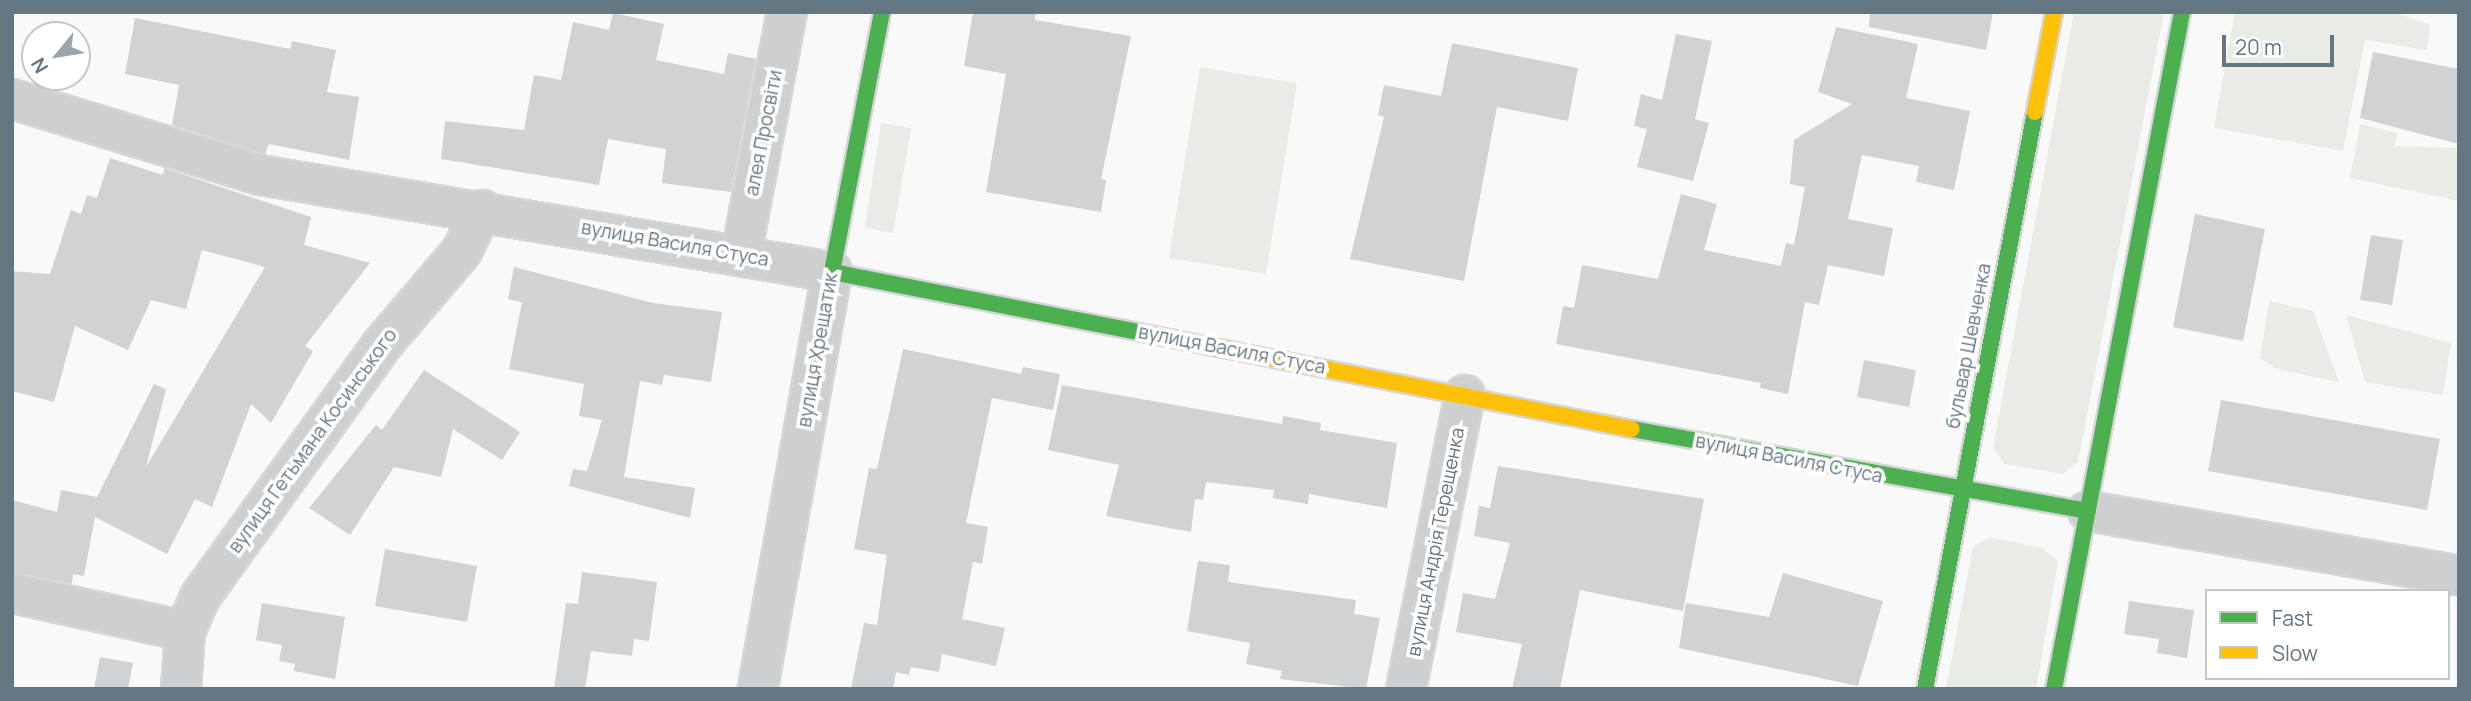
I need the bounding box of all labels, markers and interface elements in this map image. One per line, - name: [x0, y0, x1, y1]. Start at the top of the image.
- north arrow: [21, 21, 91, 91]
- scale bar: [2226, 21, 2338, 65]
- text: 20 m: [2235, 33, 2282, 61]
- text: N: [25, 53, 54, 78]
- street label: алея Просвіти: [741, 68, 787, 198]
- street label: вулиця Василя Стуса: [579, 216, 771, 272]
- street label: бульвар Шевченка: [1942, 261, 1996, 431]
- street label: вулиця Хрещатик: [793, 271, 843, 429]
- street label: вулиця Василя Стуса: [1137, 321, 1327, 379]
- street label: вулиця Гетьмана Косинського: [224, 324, 402, 558]
- street label: вулиця Андрія Терещенка: [1403, 426, 1469, 658]
- street label: вулиця Василя Стуса: [1694, 430, 1884, 488]
- legend: [2205, 589, 2450, 680]
- text: Fast: [2272, 604, 2313, 632]
- text: Slow: [2272, 639, 2318, 667]

